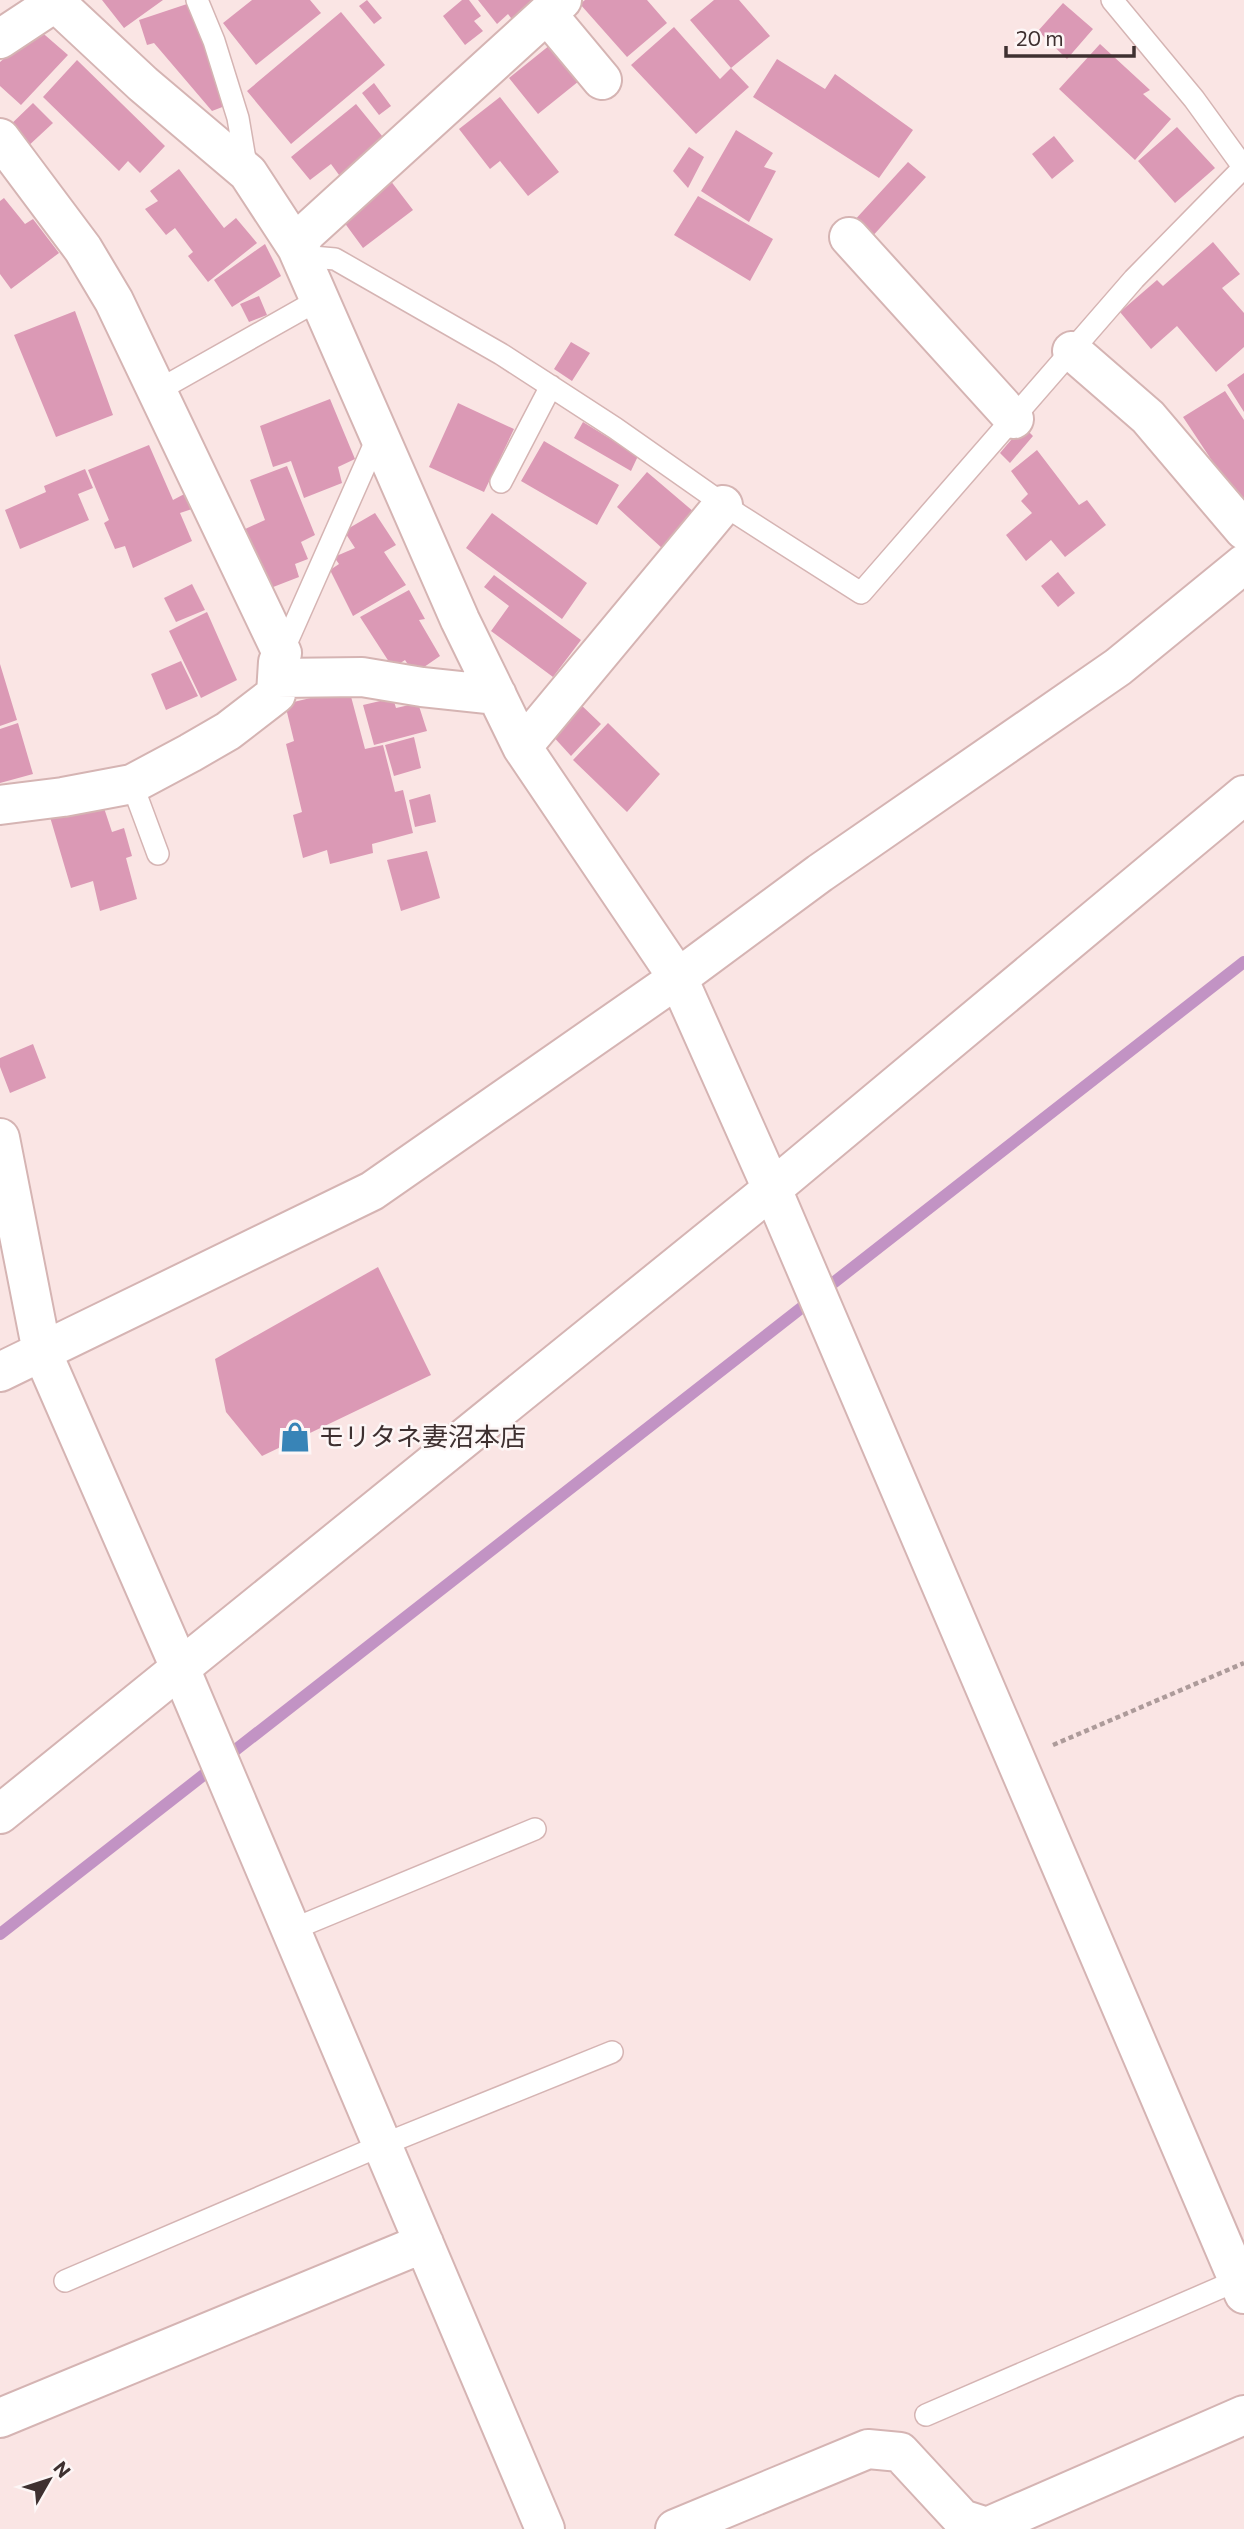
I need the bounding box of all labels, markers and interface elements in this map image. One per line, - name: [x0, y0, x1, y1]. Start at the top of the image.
- scale bar: [1006, 14, 1134, 58]
- text: 20 m: [1016, 25, 1064, 50]
- shop icon: モリタネ妻沼本店: [278, 1420, 312, 1454]
- place label: モリタネ妻沼本店: [318, 1420, 526, 1451]
- north arrow: [14, 2445, 84, 2515]
- text: N: [49, 2456, 76, 2482]

